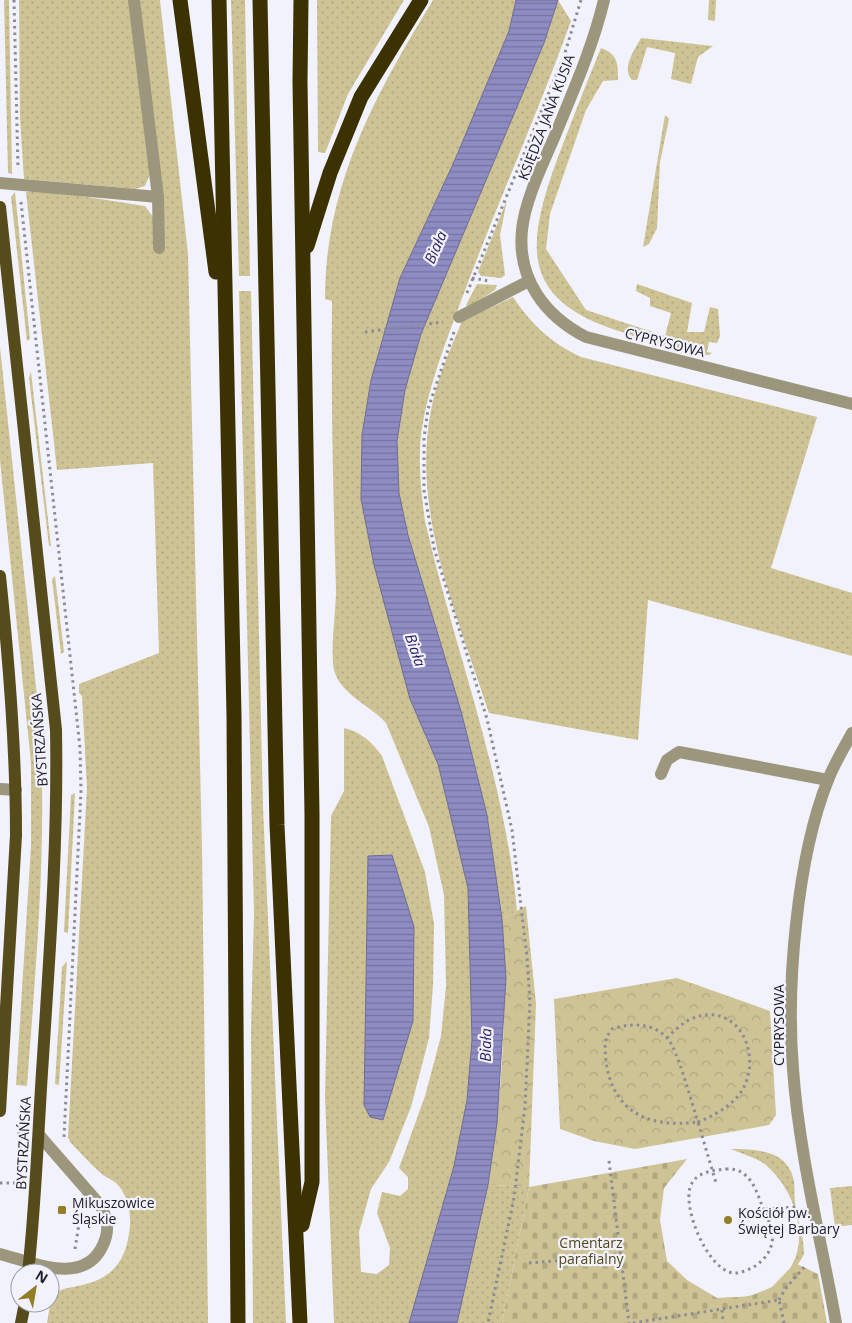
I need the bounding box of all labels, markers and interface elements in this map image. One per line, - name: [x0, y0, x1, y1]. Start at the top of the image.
- street label: KSIĘDZA JANA KUSIA: [513, 51, 579, 183]
- water label: Biała: [419, 227, 451, 266]
- street label: CYPRYSOWA: [623, 323, 707, 361]
- water label: Biała: [401, 631, 431, 670]
- street label: BYSTRZAŃSKA: [26, 693, 52, 787]
- street label: CYPRYSOWA: [769, 984, 788, 1066]
- water label: Biała: [475, 1028, 495, 1062]
- street label: BYSTRZAŃSKA: [11, 1096, 35, 1190]
- place label: Mikuszowice Śląskie: [72, 1193, 155, 1228]
- place label: Kościół pw. Świętej Barbary: [738, 1203, 841, 1238]
- marker: Mikuszowice Śląskie: [56, 1204, 68, 1216]
- marker: Kościół pw. Świętej Barbary: [722, 1214, 734, 1226]
- park label: Cmentarz parafialny: [558, 1233, 624, 1268]
- north arrow: [10, 1263, 60, 1313]
- text: N: [32, 1265, 52, 1288]

